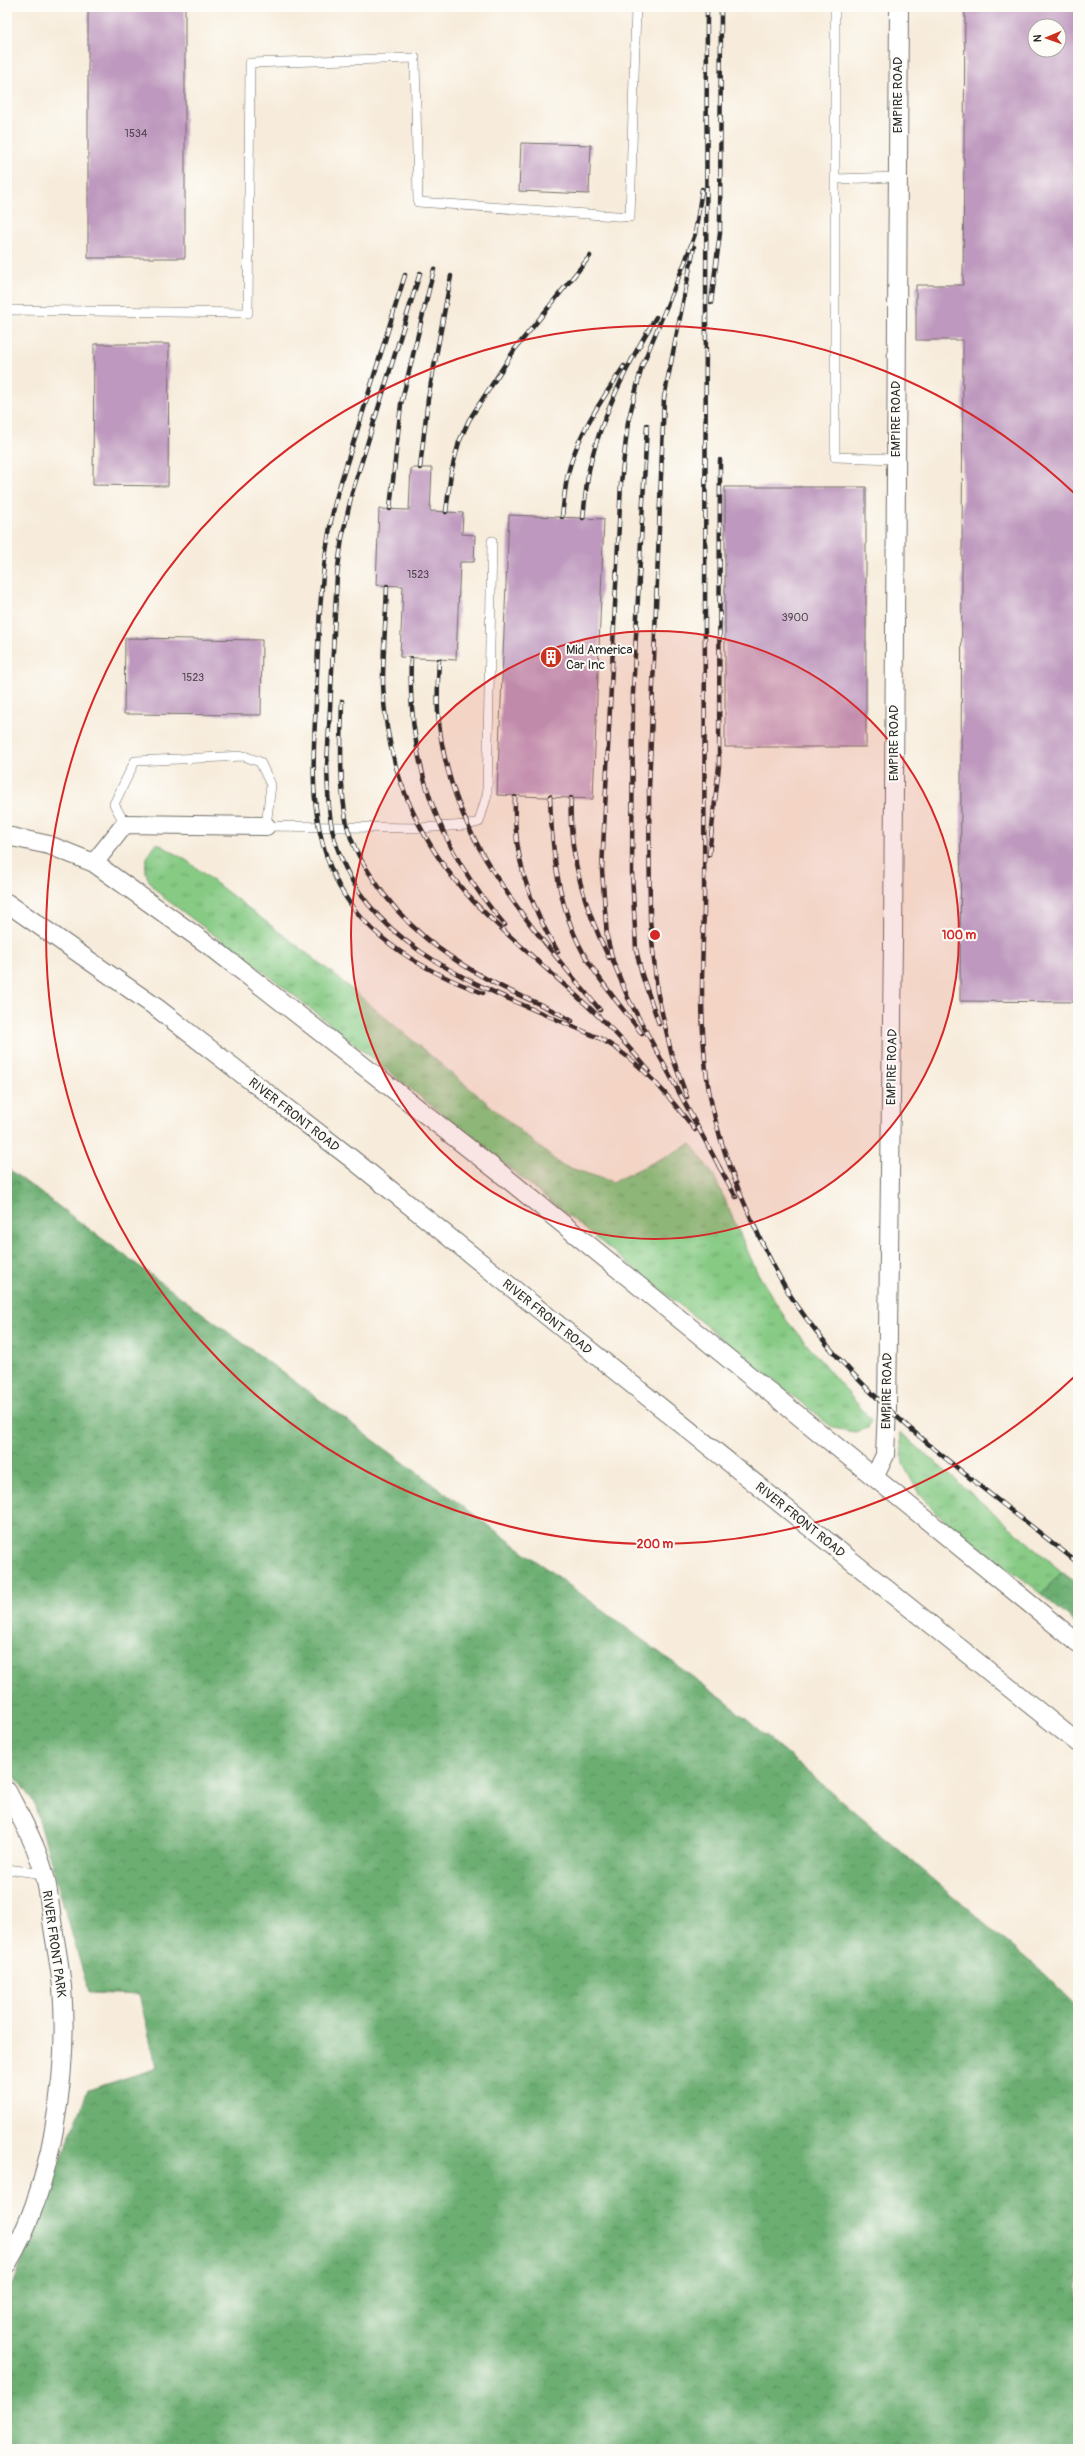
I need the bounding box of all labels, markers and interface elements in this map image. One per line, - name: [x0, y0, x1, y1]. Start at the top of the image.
- north arrow: [1027, 18, 1067, 58]
- text: N: [1031, 34, 1044, 42]
- street label: EMPIRE ROAD: [890, 57, 906, 133]
- house number: 1534: [125, 127, 148, 140]
- street label: EMPIRE ROAD: [888, 381, 904, 457]
- house number: 1523: [407, 568, 429, 581]
- house number: 3900: [782, 611, 808, 624]
- place label: Mid America Car Inc: [566, 642, 633, 673]
- building icon: Mid America Car Inc: [538, 644, 564, 670]
- house number: 1523: [182, 671, 204, 684]
- street label: EMPIRE ROAD: [886, 705, 902, 781]
- centre of rings: [648, 928, 662, 942]
- text: 100 m: [942, 928, 977, 943]
- street label: EMPIRE ROAD: [883, 1029, 901, 1105]
- street label: RIVER FRONT ROAD: [245, 1075, 343, 1155]
- street label: RIVER FRONT ROAD: [499, 1276, 595, 1358]
- street label: EMPIRE ROAD: [878, 1353, 896, 1429]
- street label: RIVER FRONT ROAD: [752, 1479, 848, 1561]
- text: 200 m: [637, 1537, 674, 1552]
- street label: RIVER FRONT PARK: [39, 1889, 69, 1999]

